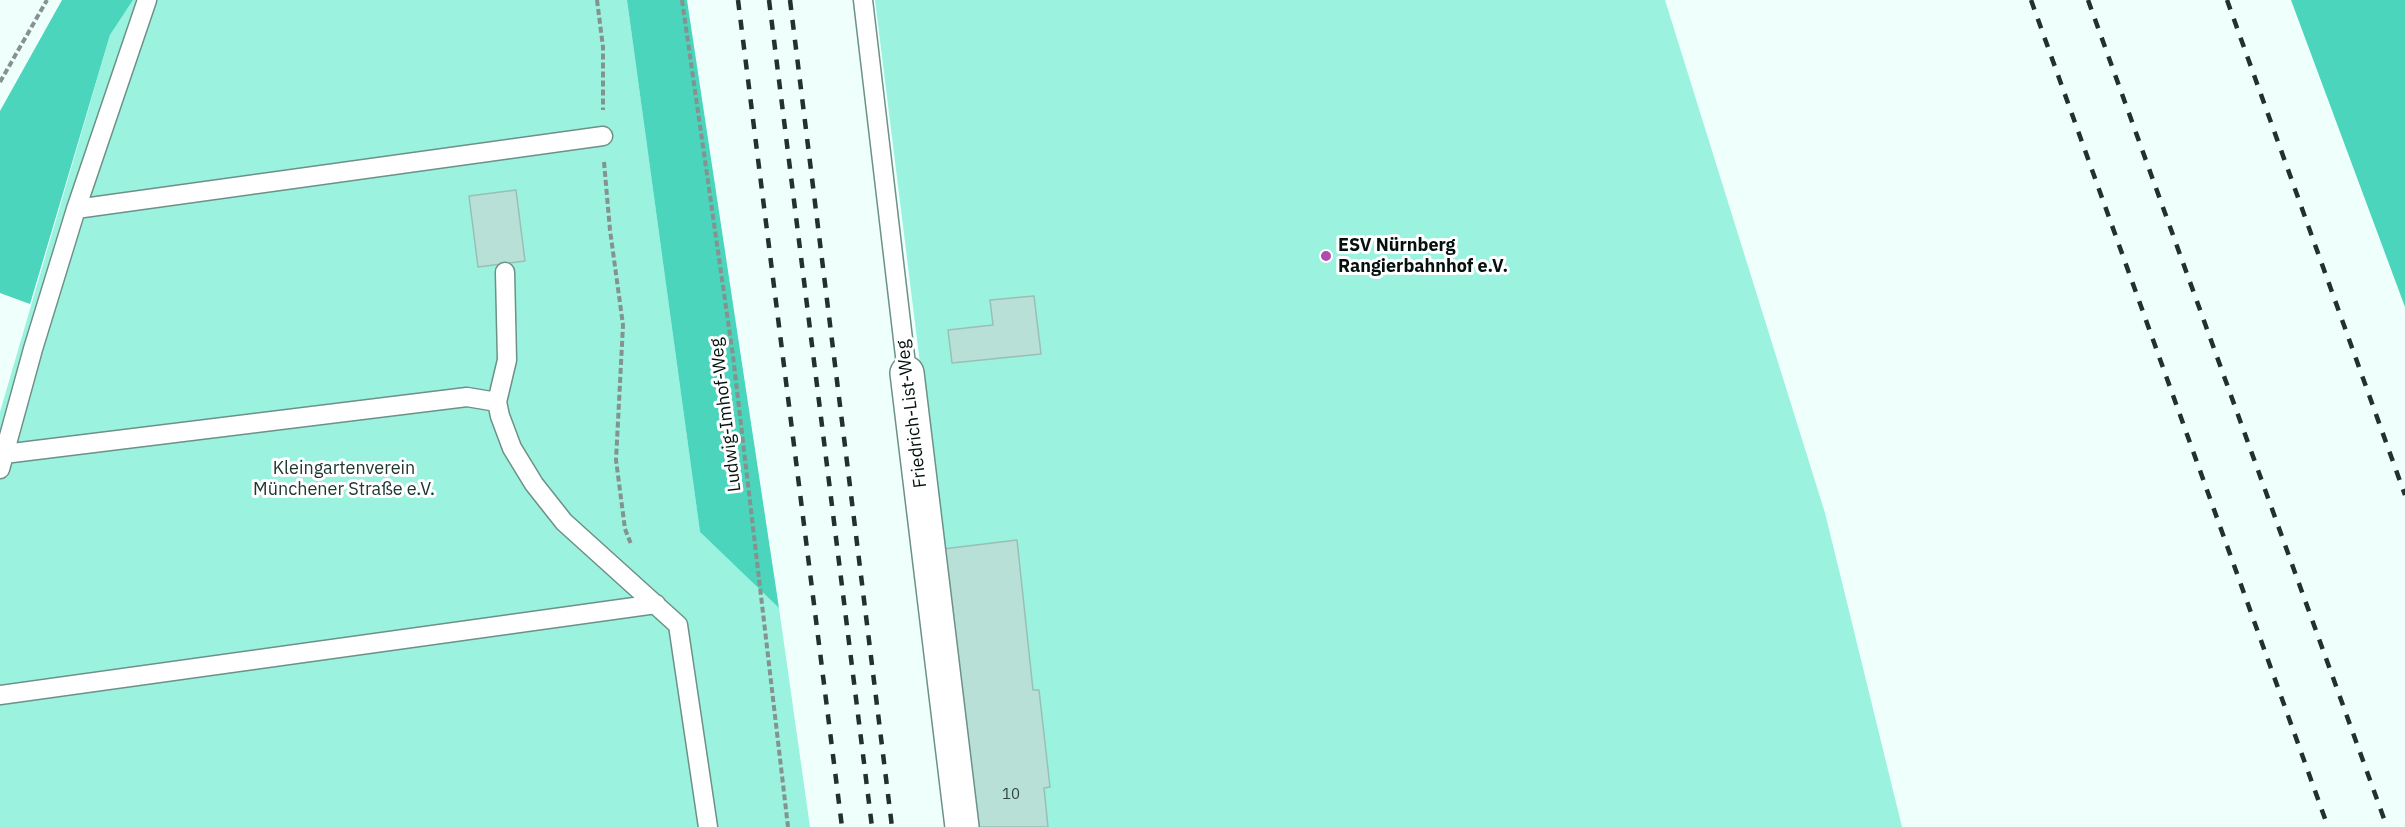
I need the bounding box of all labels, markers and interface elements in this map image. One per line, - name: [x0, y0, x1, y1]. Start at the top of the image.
- place label: ESV Nürnberg Rangierbahnhof e.V.: [1338, 235, 1508, 278]
- marker: ESV Nürnberg Rangierbahnhof e.V.: [1319, 249, 1333, 263]
- street label: Ludwig-Imhof-Weg: [706, 337, 746, 493]
- street label: Friedrich-List-Weg: [892, 339, 932, 489]
- park label: Kleingartenverein Münchener Straße e.V.: [253, 458, 435, 500]
- house number: 10: [1002, 786, 1020, 804]

